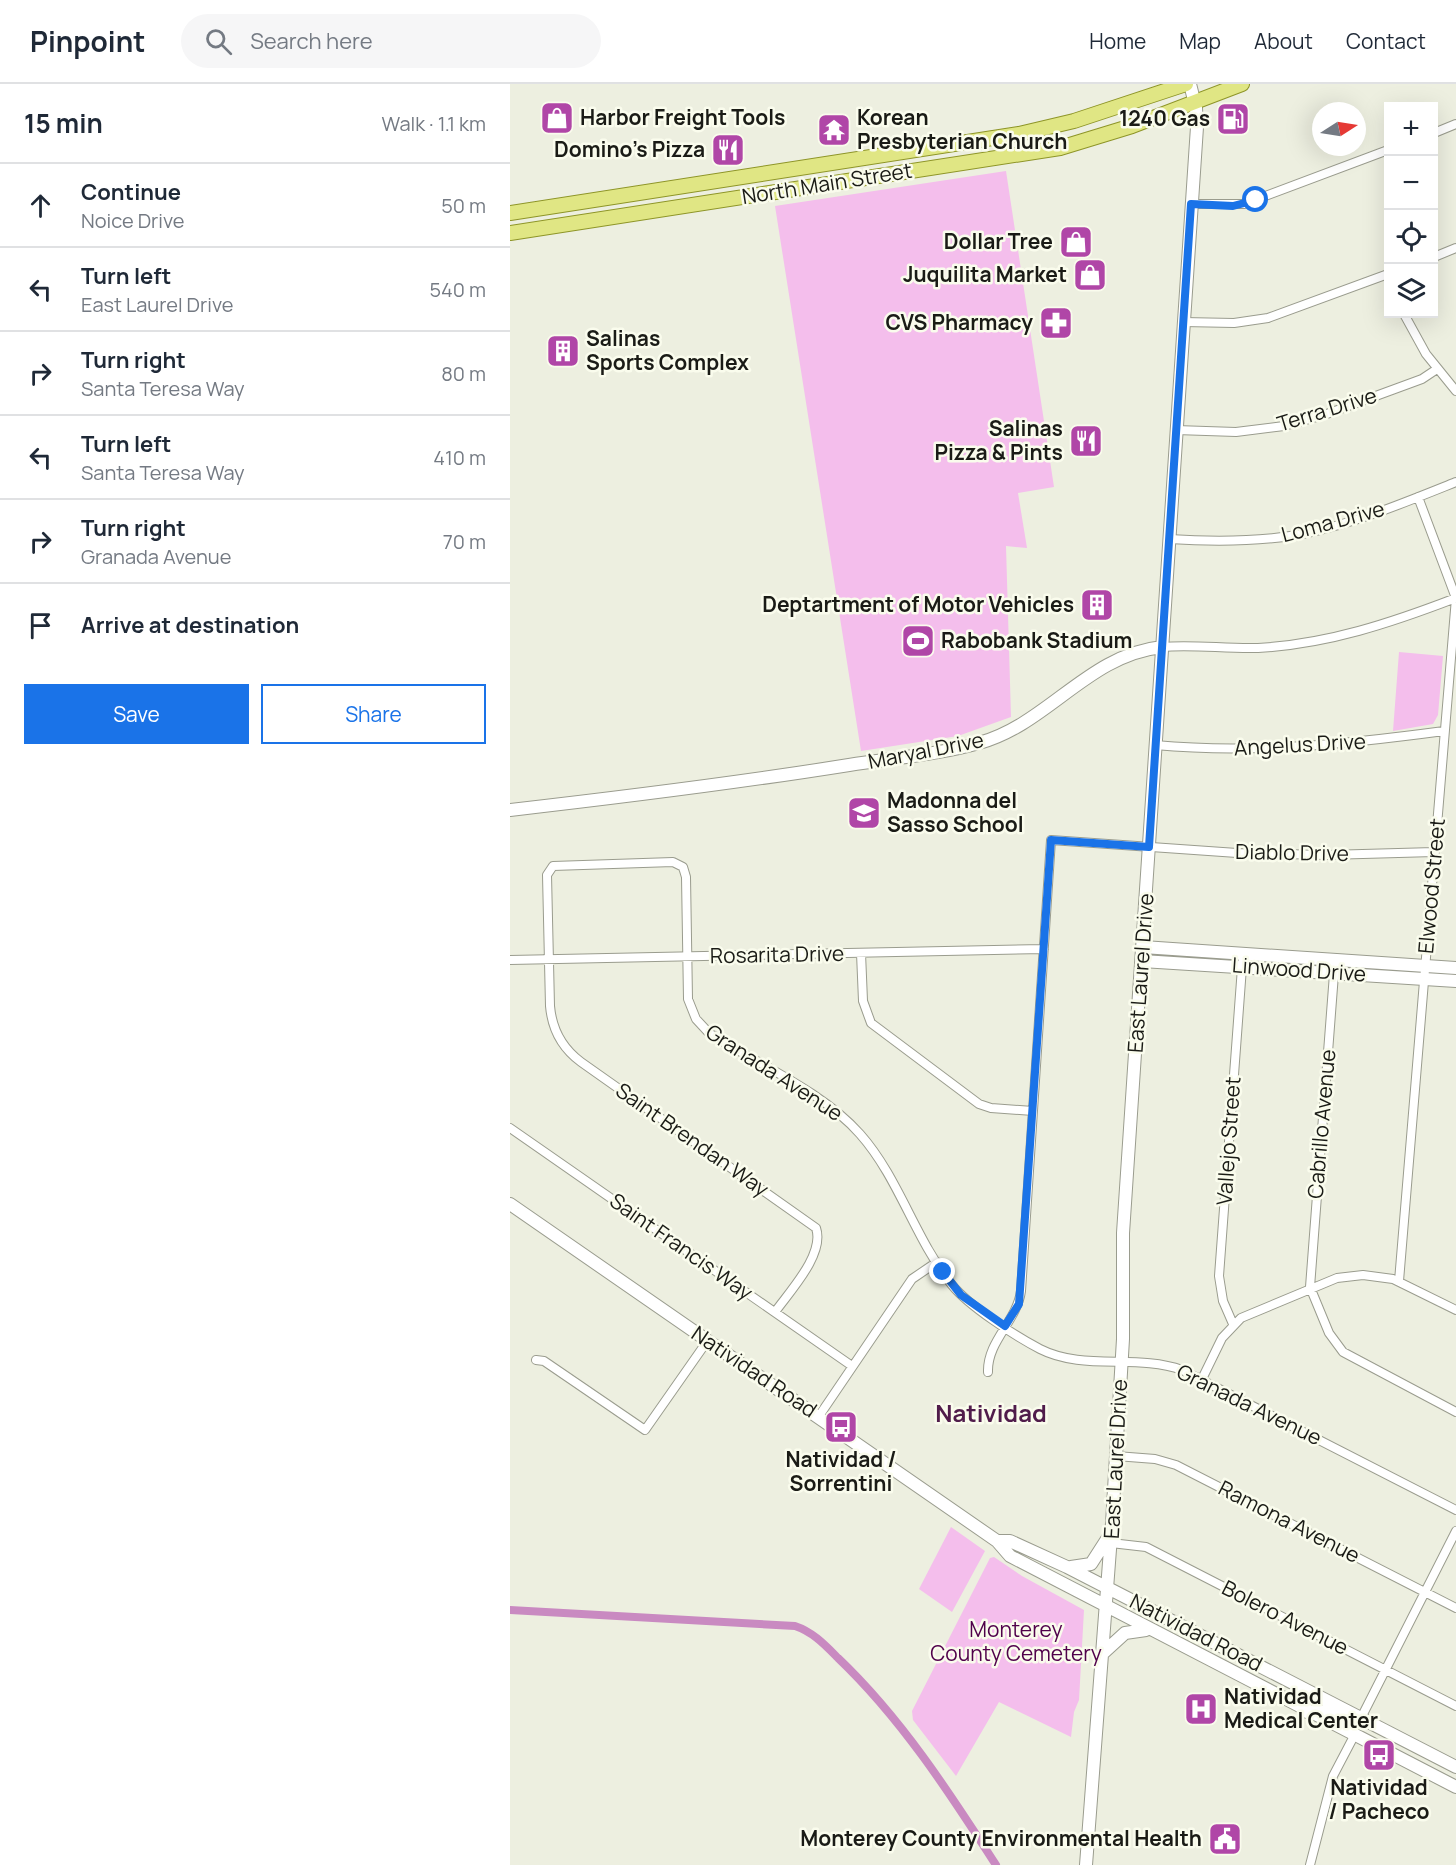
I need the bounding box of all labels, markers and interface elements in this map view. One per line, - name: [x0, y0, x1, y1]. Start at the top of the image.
- search box: [181, 14, 601, 68]
- text: Pinpoint: [30, 22, 145, 60]
- icon: search: [202, 25, 235, 58]
- text: Search here: [250, 26, 373, 56]
- text: Home: [1089, 27, 1146, 55]
- text: Map: [1179, 27, 1221, 55]
- text: About: [1254, 27, 1313, 55]
- text: Contact: [1346, 27, 1426, 55]
- shop icon: Harbor Freight Tools: [539, 100, 575, 136]
- fuel station icon: 1240 Gas: [1215, 101, 1251, 137]
- north arrow: [1312, 102, 1366, 156]
- map controls: [1384, 102, 1438, 318]
- button: +: [1384, 102, 1438, 156]
- place label: Harbor Freight Tools: [580, 103, 785, 131]
- place label: Korean Presbyterian Church: [857, 103, 1067, 155]
- place label: 1240 Gas: [1119, 104, 1210, 132]
- text: 15 min: [24, 105, 103, 141]
- text: Walk · 1.1 km: [382, 110, 486, 137]
- temple icon: Korean Presbyterian Church: [816, 112, 852, 148]
- restaurant icon: Domino's Pizza: [710, 132, 746, 168]
- place label: Domino's Pizza: [554, 135, 705, 163]
- street label: North Main Street: [740, 156, 914, 210]
- button: −: [1384, 156, 1438, 210]
- text: Continue: [81, 177, 181, 207]
- route start: [1242, 186, 1268, 212]
- icon: ahead: [24, 189, 57, 222]
- text: 50 m: [441, 192, 486, 219]
- text: Noice Drive: [81, 207, 184, 234]
- button: locate: [1384, 210, 1438, 264]
- shop icon: Dollar Tree: [1058, 224, 1094, 260]
- place label: Dollar Tree: [944, 227, 1053, 255]
- shop icon: Juquilita Market: [1072, 257, 1108, 293]
- place label: Juquilita Market: [903, 260, 1067, 288]
- text: Turn left: [81, 261, 171, 291]
- button: layers: [1384, 264, 1438, 318]
- icon: left: [24, 273, 57, 306]
- text: 540 m: [430, 276, 486, 303]
- text: East Laurel Drive: [81, 291, 233, 318]
- pharmacy icon: CVS Pharmacy: [1038, 305, 1074, 341]
- place label: CVS Pharmacy: [885, 308, 1033, 336]
- place label: Salinas Sports Complex: [586, 324, 749, 376]
- building icon: Salinas Sports Complex: [545, 333, 581, 369]
- text: Turn right: [81, 345, 186, 375]
- icon: right: [24, 357, 57, 390]
- text: 80 m: [441, 360, 486, 387]
- text: Santa Teresa Way: [81, 375, 245, 402]
- street label: Terra Drive: [1273, 381, 1380, 437]
- place label: Salinas Pizza & Pints: [934, 414, 1063, 466]
- restaurant icon: Salinas Pizza & Pints: [1068, 423, 1104, 459]
- text: Turn left: [81, 429, 171, 459]
- icon: left: [24, 441, 57, 474]
- text: 410 m: [433, 444, 486, 471]
- text: Santa Teresa Way: [81, 459, 245, 486]
- street label: Loma Drive: [1278, 494, 1388, 548]
- text: Turn right: [81, 513, 186, 543]
- icon: right: [24, 525, 57, 558]
- text: 70 m: [443, 528, 486, 555]
- text: Granada Avenue: [81, 543, 231, 570]
- building icon: Deptartment of Motor Vehicles: [1079, 587, 1115, 623]
- place label: Deptartment of Motor Vehicles: [762, 590, 1074, 618]
- icon: arrive: [24, 609, 57, 642]
- text: Arrive at destination: [81, 610, 299, 640]
- sports icon: Rabobank Stadium: [900, 623, 936, 659]
- place label: Rabobank Stadium: [941, 626, 1132, 654]
- button: Save: [24, 684, 249, 744]
- button: Share: [261, 684, 486, 744]
- street label: Maryal Drive: [866, 725, 986, 775]
- street label: Angelus Drive: [1233, 727, 1367, 761]
- place label: Madonna del Sasso School: [887, 786, 1024, 838]
- school or university icon: Madonna del Sasso School: [846, 795, 882, 831]
- street label: Elwood Street: [1411, 817, 1451, 955]
- street label: Diablo Drive: [1235, 837, 1349, 867]
- street label: East Laurel Drive: [1120, 892, 1160, 1054]
- street label: Rosarita Drive: [710, 939, 844, 969]
- street label: Linwood Drive: [1231, 950, 1367, 988]
- street label: Granada Avenue: [701, 1017, 848, 1127]
- street label: Cabrillo Avenue: [1301, 1048, 1341, 1200]
- street label: Saint Brendan Way: [610, 1076, 775, 1202]
- street label: Vallejo Street: [1210, 1076, 1246, 1206]
- street label: Saint Francis Way: [604, 1186, 759, 1306]
- route end: [929, 1258, 955, 1284]
- street label: Natividad Road: [686, 1319, 823, 1423]
- street label: Granada Avenue: [1172, 1357, 1327, 1451]
- street label: East Laurel Drive: [1097, 1378, 1133, 1540]
- district label: Natividad: [935, 1396, 1047, 1429]
- bus stop icon: Natividad / Sorrentini: [823, 1409, 859, 1445]
- place label: Natividad / Sorrentini: [786, 1445, 896, 1497]
- street label: Ramona Avenue: [1214, 1473, 1365, 1569]
- street label: Bolero Avenue: [1217, 1573, 1353, 1661]
- street label: Natividad Road: [1125, 1587, 1268, 1678]
- park label: Monterey County Cemetery: [930, 1615, 1102, 1667]
- place label: Natividad Medical Center: [1224, 1682, 1378, 1734]
- hospital icon: Natividad Medical Center: [1183, 1691, 1219, 1727]
- bus stop icon: Natividad / Pacheco: [1361, 1737, 1397, 1773]
- place label: Natividad / Pacheco: [1328, 1773, 1430, 1825]
- public building icon: Monterey County Environmental Health: [1207, 1821, 1243, 1857]
- place label: Monterey County Environmental Health: [800, 1824, 1202, 1852]

